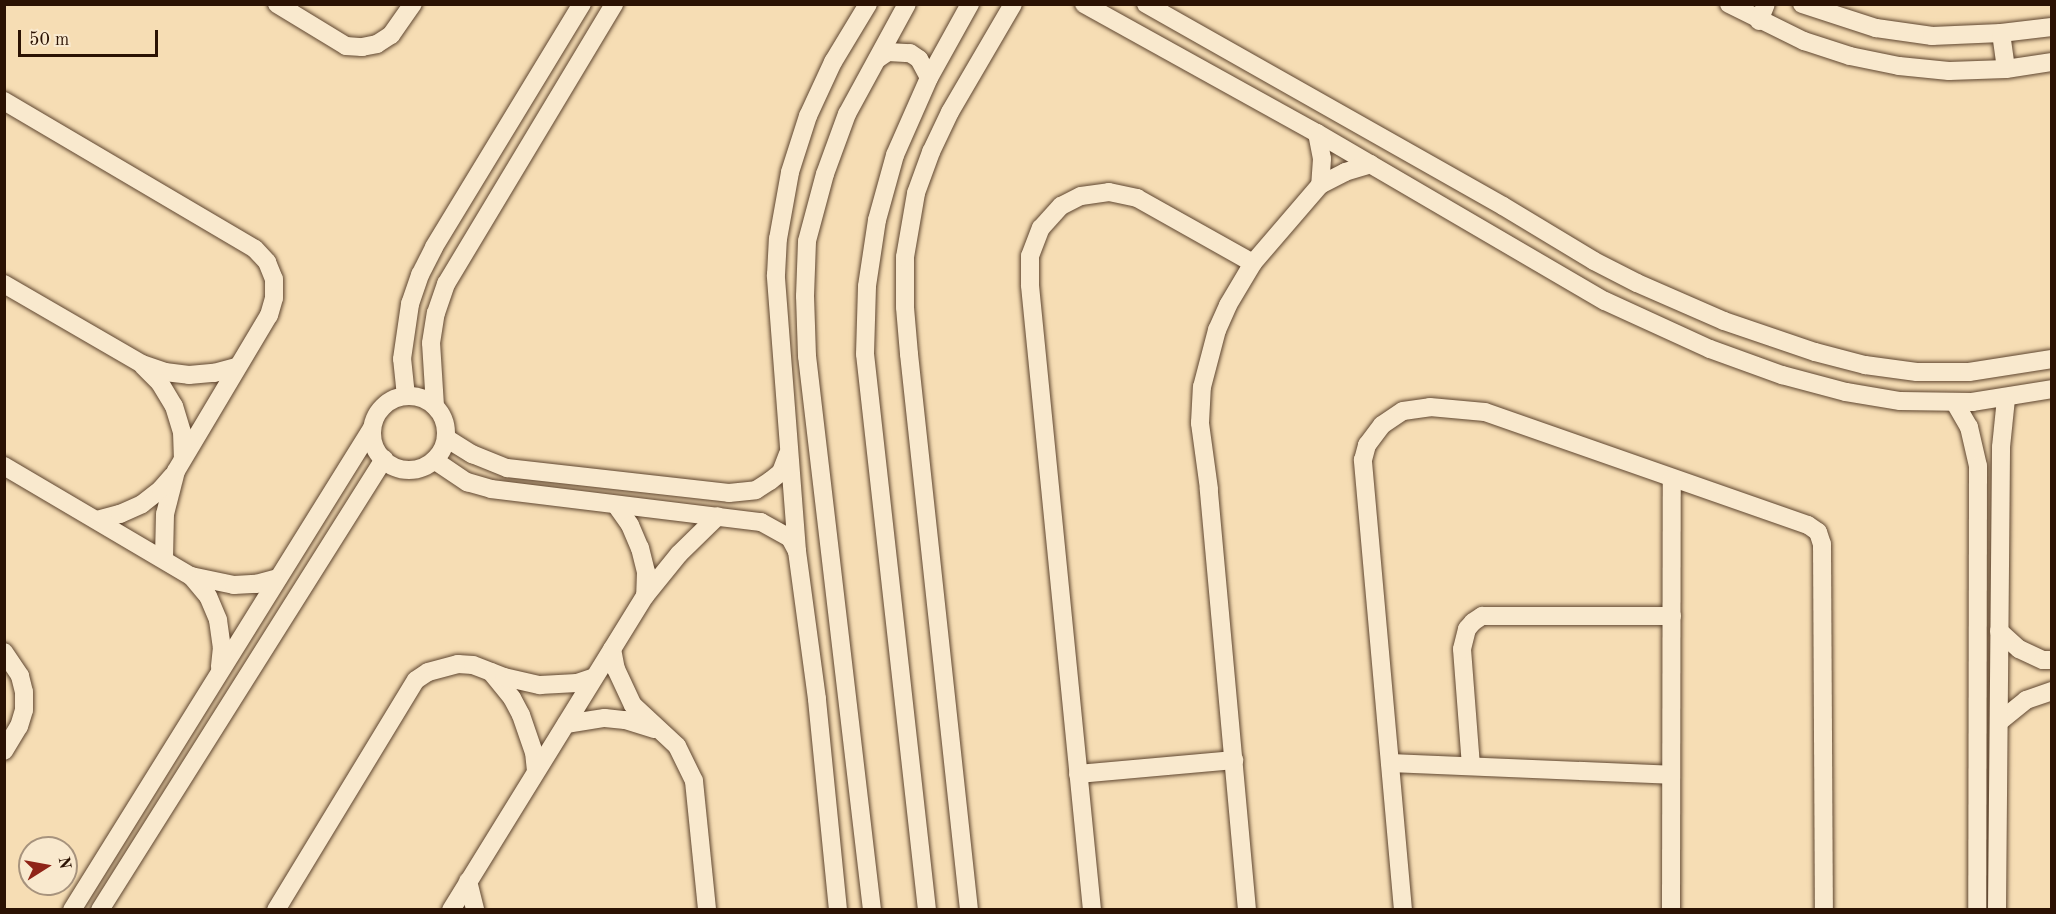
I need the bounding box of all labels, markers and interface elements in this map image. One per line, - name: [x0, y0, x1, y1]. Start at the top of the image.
- scale bar: [21, 18, 160, 56]
- text: 50 m: [29, 31, 69, 49]
- north arrow: [18, 836, 78, 896]
- text: N: [55, 855, 73, 870]

